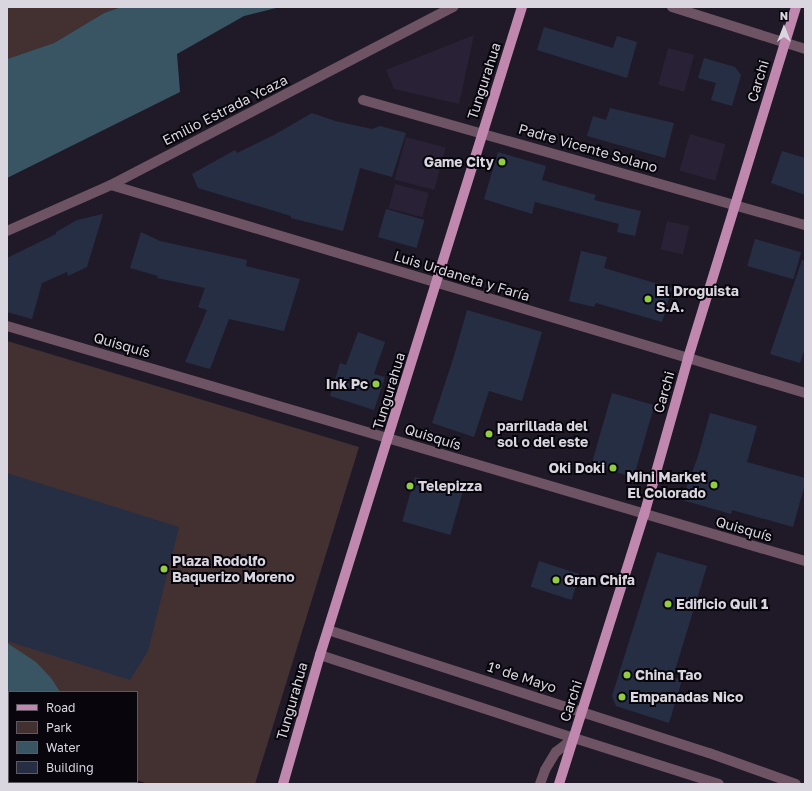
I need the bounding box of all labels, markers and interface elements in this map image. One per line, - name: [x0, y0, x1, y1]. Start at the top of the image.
- north arrow: [764, 8, 804, 48]
- text: N: [780, 9, 788, 22]
- street label: Tungurahua: [464, 40, 504, 122]
- street label: Carchi: [744, 58, 772, 104]
- street label: Emilio Estrada Ycaza: [160, 71, 290, 149]
- street label: Padre Vicente Solano: [517, 120, 659, 176]
- place label: Game City: [424, 154, 494, 170]
- marker: Game City: [497, 157, 507, 167]
- street label: Luis Urdaneta y Faría: [392, 247, 532, 305]
- place label: El Droguista S.A.: [656, 283, 739, 316]
- marker: El Droguista S.A.: [643, 294, 653, 304]
- street label: Quisquís: [92, 329, 152, 361]
- street label: Tungurahua: [369, 350, 409, 432]
- street label: Carchi: [650, 369, 678, 415]
- place label: Ink Pc: [326, 376, 368, 392]
- marker: Ink Pc: [371, 379, 381, 389]
- place label: parrillada del sol o del este: [497, 418, 588, 450]
- street label: Quisquís: [403, 420, 463, 454]
- marker: parrillada del sol o del este: [484, 429, 494, 439]
- place label: Oki Doki: [548, 460, 605, 476]
- marker: Oki Doki: [608, 463, 618, 473]
- place label: Mini Market El Colorado: [626, 469, 706, 502]
- place label: Telepizza: [418, 478, 482, 494]
- marker: Mini Market El Colorado: [709, 480, 719, 490]
- marker: Telepizza: [405, 481, 415, 491]
- street label: Quisquís: [714, 513, 774, 545]
- place label: Plaza Rodolfo Baquerizo Moreno: [172, 553, 295, 586]
- marker: Plaza Rodolfo Baquerizo Moreno: [159, 564, 169, 574]
- place label: Gran Chifa: [564, 572, 635, 588]
- marker: Gran Chifa: [551, 575, 561, 585]
- place label: Edificio Quil 1: [676, 596, 768, 612]
- marker: Edificio Quil 1: [663, 599, 673, 609]
- street label: 1º de Mayo: [485, 658, 559, 696]
- street label: Tungurahua: [273, 660, 311, 742]
- place label: China Tao: [635, 667, 702, 683]
- marker: China Tao: [622, 670, 632, 680]
- street label: Carchi: [556, 678, 586, 724]
- place label: Empanadas Nico: [630, 689, 743, 705]
- legend: [8, 691, 138, 783]
- marker: Empanadas Nico: [617, 692, 627, 702]
- text: Road: [46, 700, 75, 715]
- text: Park: [46, 720, 72, 735]
- text: Water: [46, 740, 80, 755]
- text: Building: [46, 760, 94, 775]

